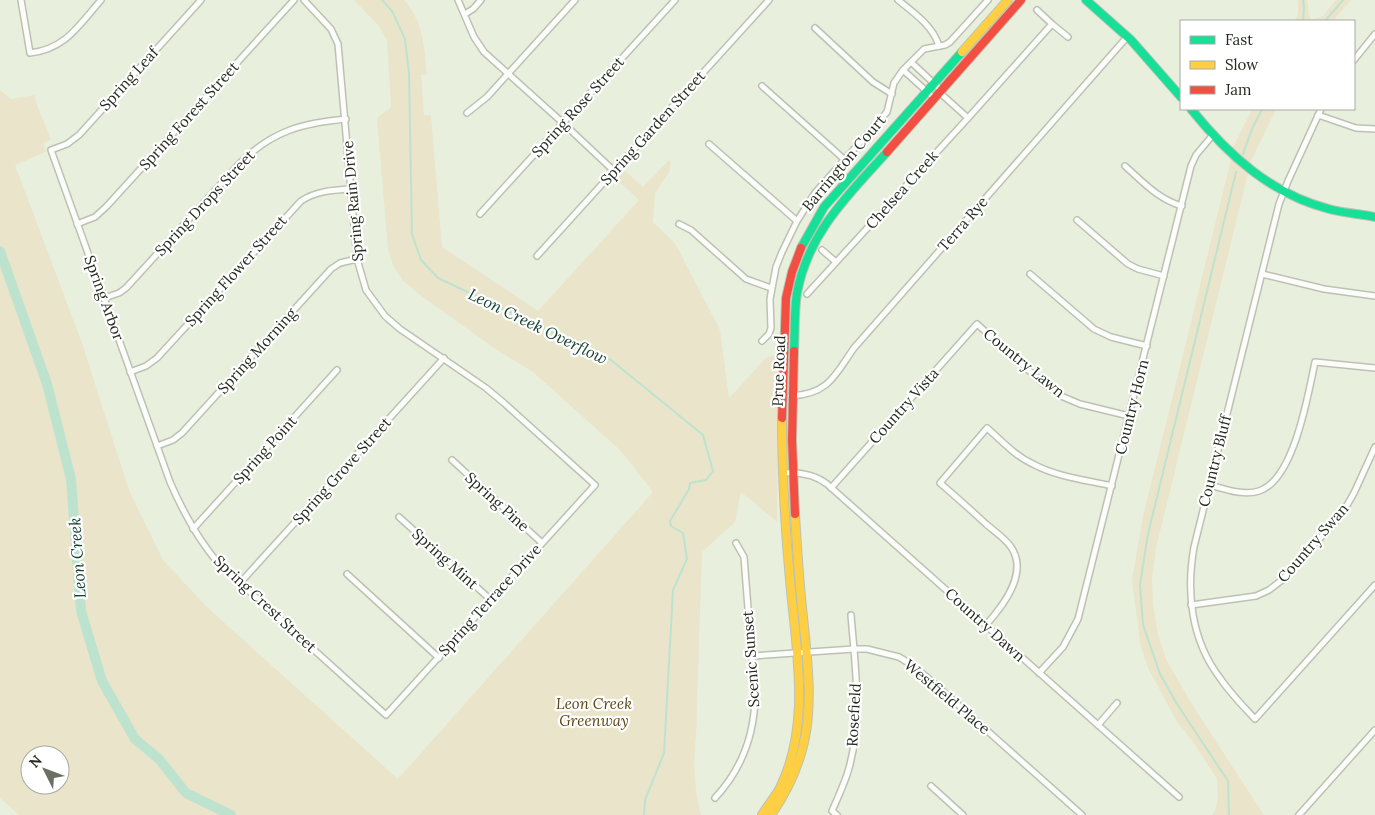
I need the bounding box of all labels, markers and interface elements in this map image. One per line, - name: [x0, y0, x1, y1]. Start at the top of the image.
- legend: [1180, 20, 1355, 110]
- text: Fast: [1225, 30, 1253, 49]
- street label: Spring Leaf: [95, 42, 163, 114]
- street label: Spring Rose Street: [527, 52, 628, 161]
- text: Slow: [1225, 55, 1258, 74]
- street label: Spring Forest Street: [135, 57, 243, 174]
- street label: Spring Garden Street: [596, 66, 709, 189]
- text: Jam: [1224, 80, 1252, 99]
- street label: Barrington Court: [798, 110, 890, 215]
- street label: Spring Rain Drive: [338, 140, 367, 262]
- street label: Spring Drops Street: [151, 146, 259, 260]
- street label: Chelsea Creek: [861, 146, 942, 233]
- street label: Terra Rye: [934, 192, 992, 255]
- street label: Spring Flower Street: [181, 211, 291, 330]
- street label: Spring Arbor: [80, 253, 129, 343]
- water label: Leon Creek Overflow: [465, 284, 611, 368]
- street label: Spring Morning: [213, 303, 301, 398]
- street label: Country Lawn: [980, 324, 1069, 401]
- street label: Prue Road: [768, 335, 789, 407]
- street label: Country Horn: [1111, 357, 1153, 456]
- street label: Country Vista: [864, 363, 943, 448]
- street label: Spring Point: [229, 411, 301, 488]
- street label: Country Bluff: [1194, 412, 1235, 509]
- street label: Spring Grove Street: [288, 413, 395, 528]
- street label: Spring Pine: [461, 468, 533, 535]
- street label: Country Swan: [1273, 499, 1352, 586]
- water label: Leon Creek: [64, 517, 90, 599]
- street label: Spring Mint: [408, 524, 482, 593]
- street label: Spring Terrace Drive: [434, 540, 545, 660]
- street label: Spring Crest Street: [210, 551, 321, 656]
- street label: Country Dawn: [941, 584, 1029, 666]
- street label: Scenic Sunset: [738, 610, 763, 708]
- street label: Westfield Place: [900, 655, 994, 738]
- street label: Rosefield: [842, 683, 865, 747]
- park label: Leon Creek Greenway: [556, 694, 632, 730]
- north arrow: [20, 745, 70, 795]
- text: N: [25, 751, 46, 771]

